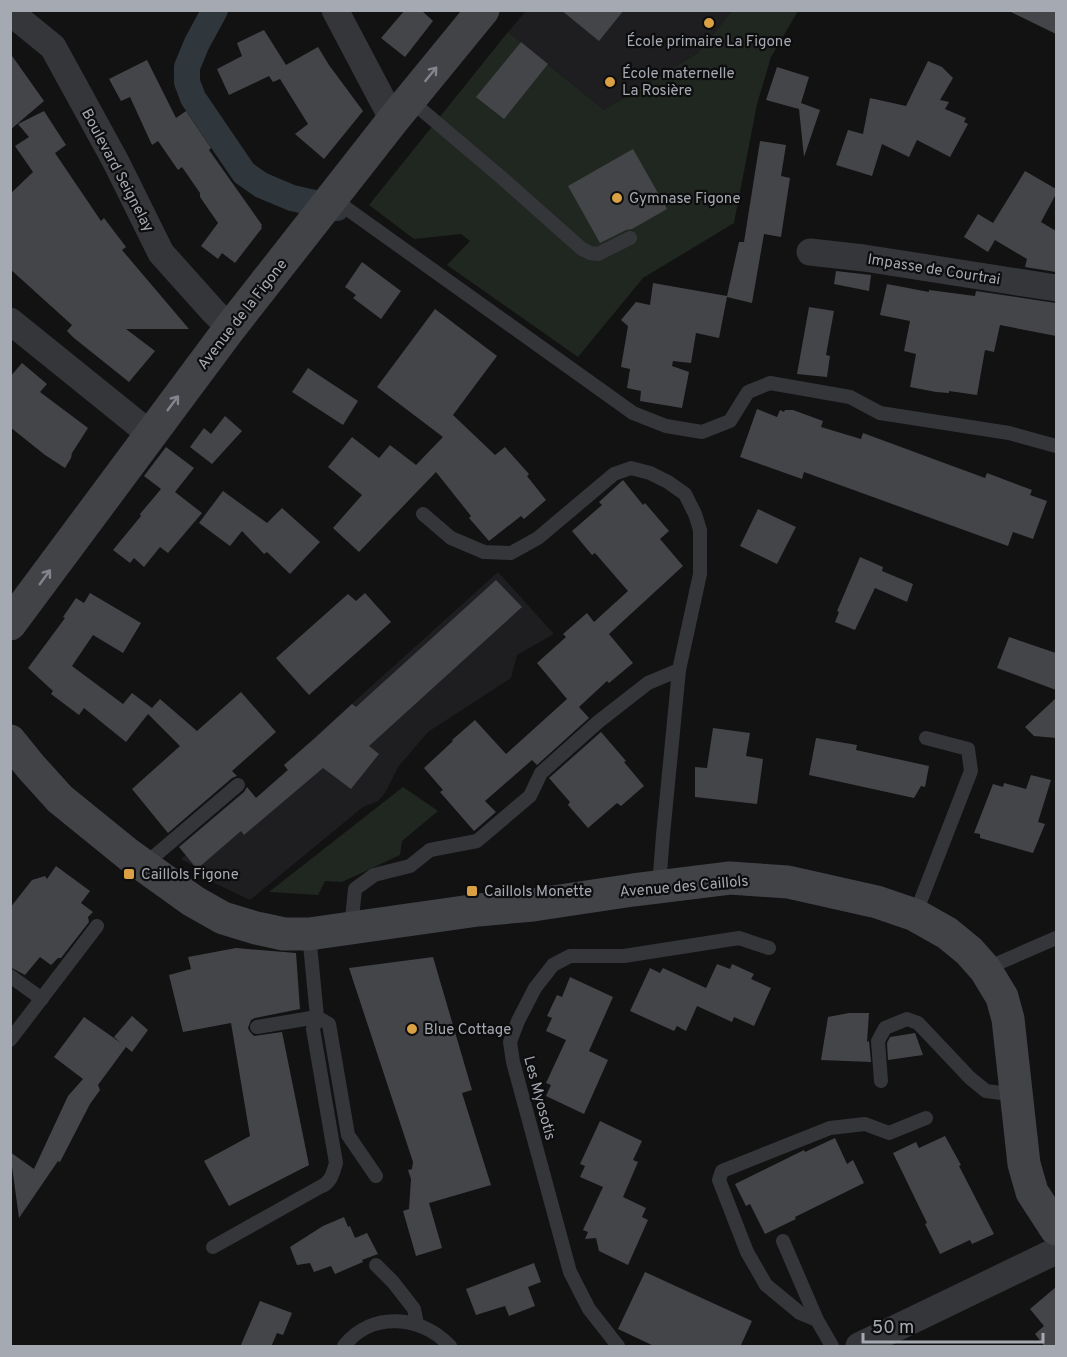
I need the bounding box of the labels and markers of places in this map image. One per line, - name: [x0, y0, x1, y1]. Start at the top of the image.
- marker: École primaire La Figone: [702, 16, 716, 30]
- place label: École primaire La Figone: [627, 32, 791, 52]
- place label: École maternelle La Rosière: [622, 64, 735, 101]
- marker: École maternelle La Rosière: [603, 75, 617, 89]
- place label: Gymnase Figone: [629, 190, 741, 209]
- marker: Gymnase Figone: [610, 191, 624, 205]
- place label: Caillols Figone: [141, 866, 239, 885]
- marker: Caillols Figone: [122, 867, 136, 881]
- place label: Caillols Monette: [484, 883, 592, 902]
- marker: Caillols Monette: [465, 884, 479, 898]
- place label: Blue Cottage: [424, 1021, 511, 1040]
- marker: Blue Cottage: [405, 1022, 419, 1036]

